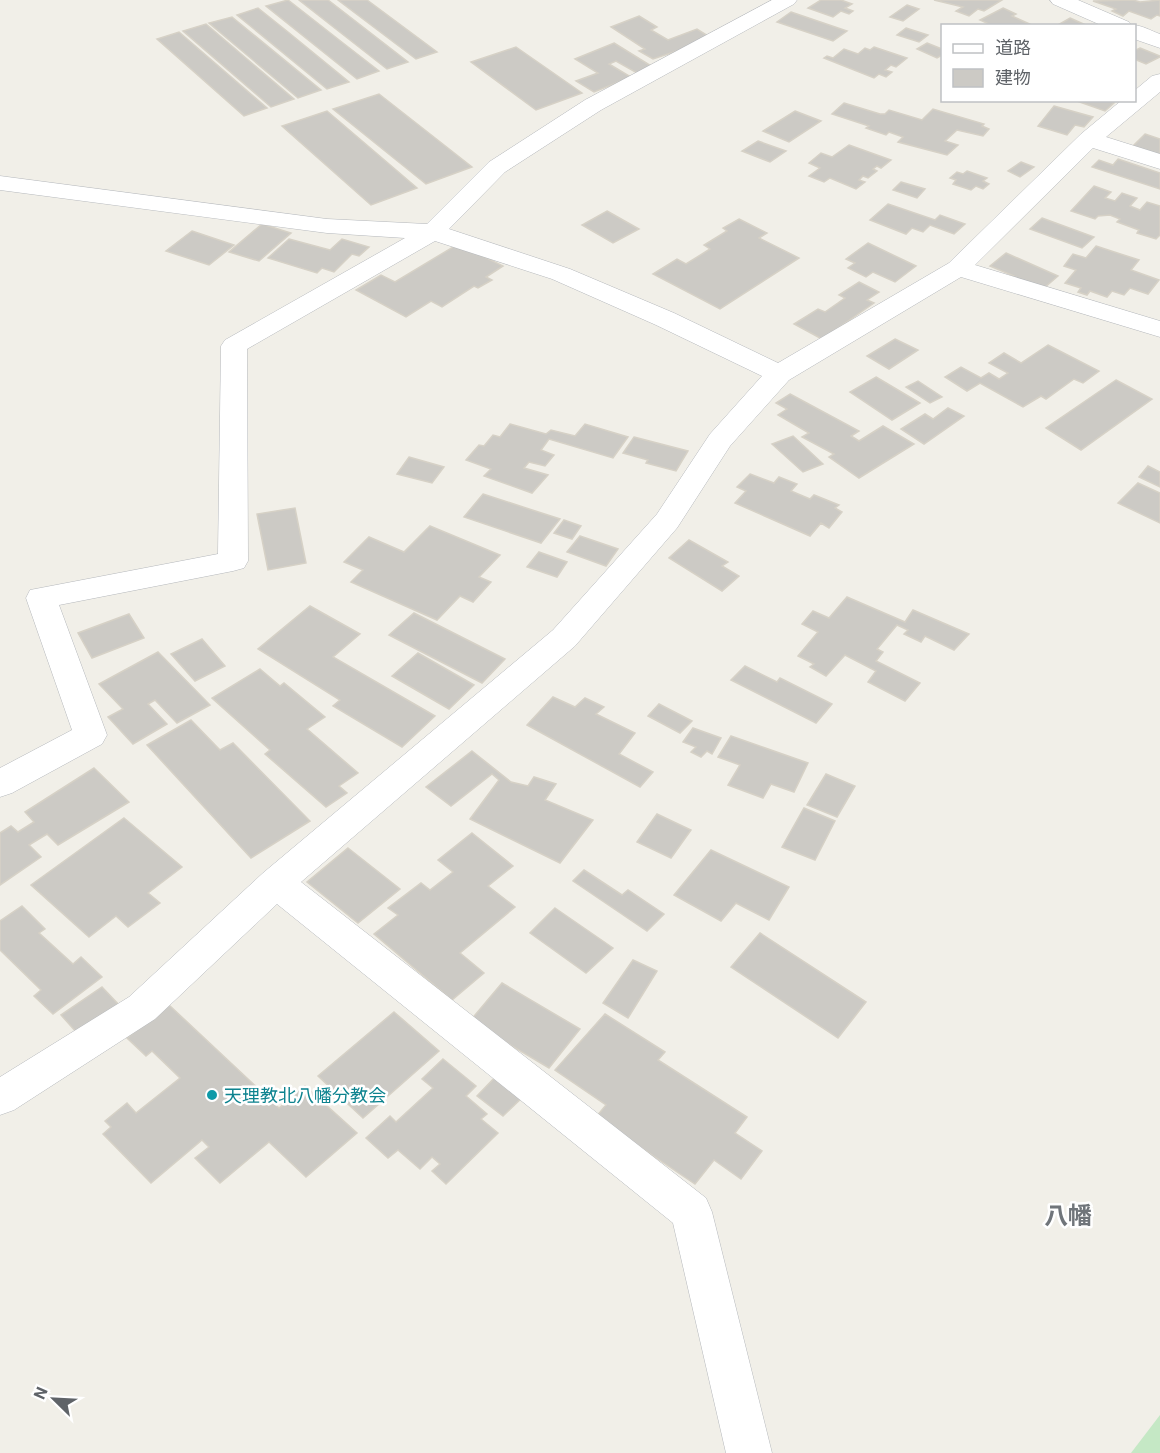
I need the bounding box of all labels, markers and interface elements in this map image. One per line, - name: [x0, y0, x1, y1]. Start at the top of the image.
- legend: [941, 24, 1136, 102]
- text: 道路: [995, 37, 1031, 58]
- text: 建物: [995, 67, 1031, 88]
- place label: 天理教北八幡分教会: [224, 1085, 386, 1106]
- marker: 天理教北八幡分教会: [205, 1088, 219, 1102]
- district label: 八幡: [1044, 1202, 1092, 1230]
- north arrow: [24, 1369, 84, 1429]
- text: N: [30, 1384, 52, 1402]

